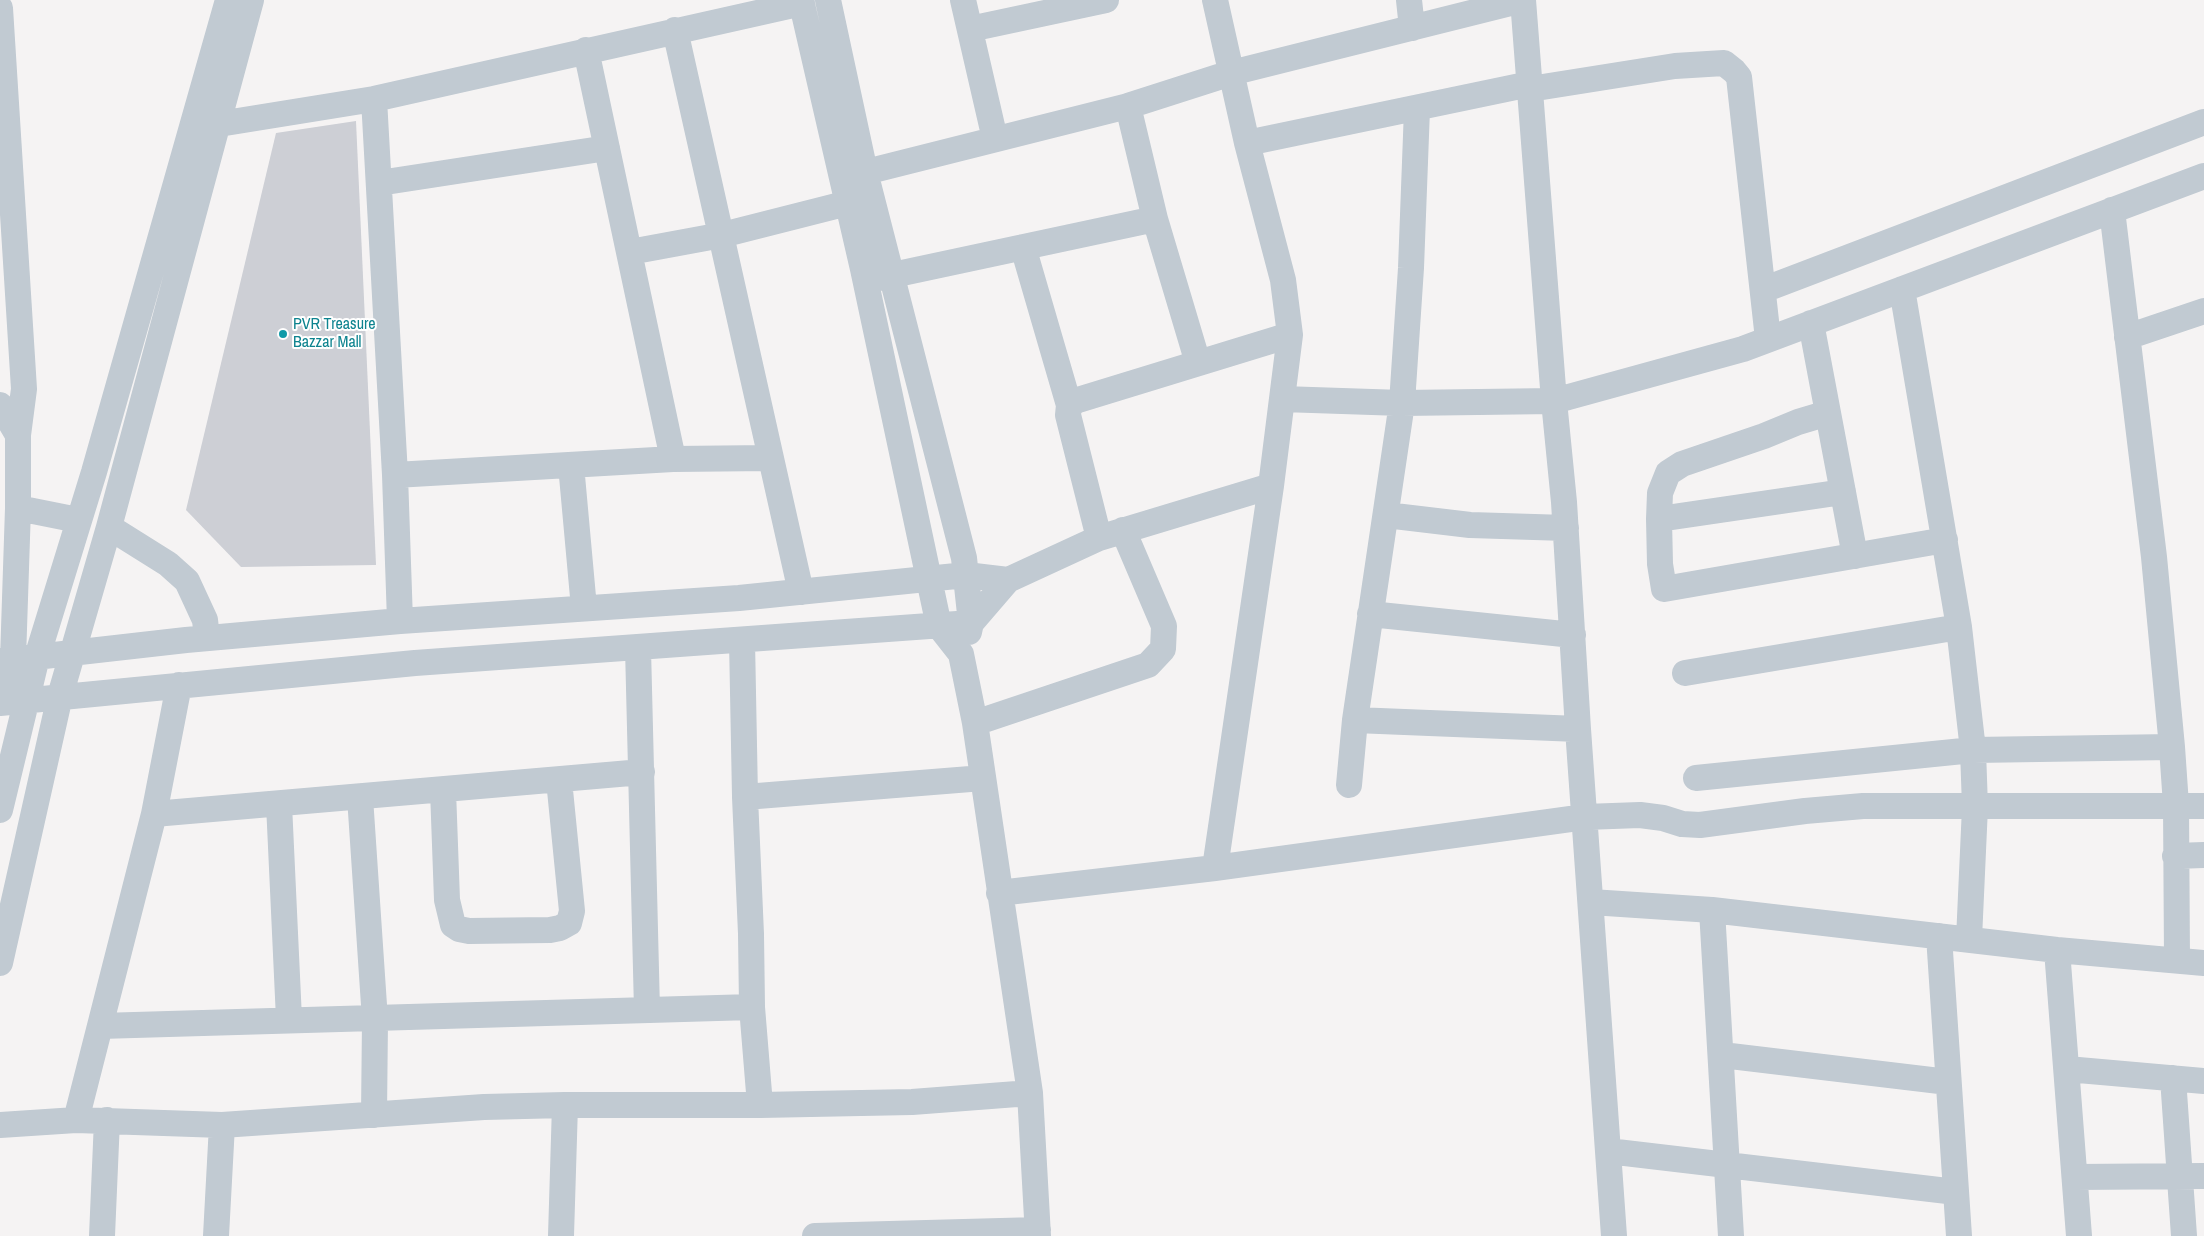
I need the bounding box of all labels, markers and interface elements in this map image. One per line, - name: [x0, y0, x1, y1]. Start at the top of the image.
- place label: PVR Treasure Bazzar Mall: [293, 315, 376, 353]
- marker: PVR Treasure Bazzar Mall: [277, 328, 289, 340]

